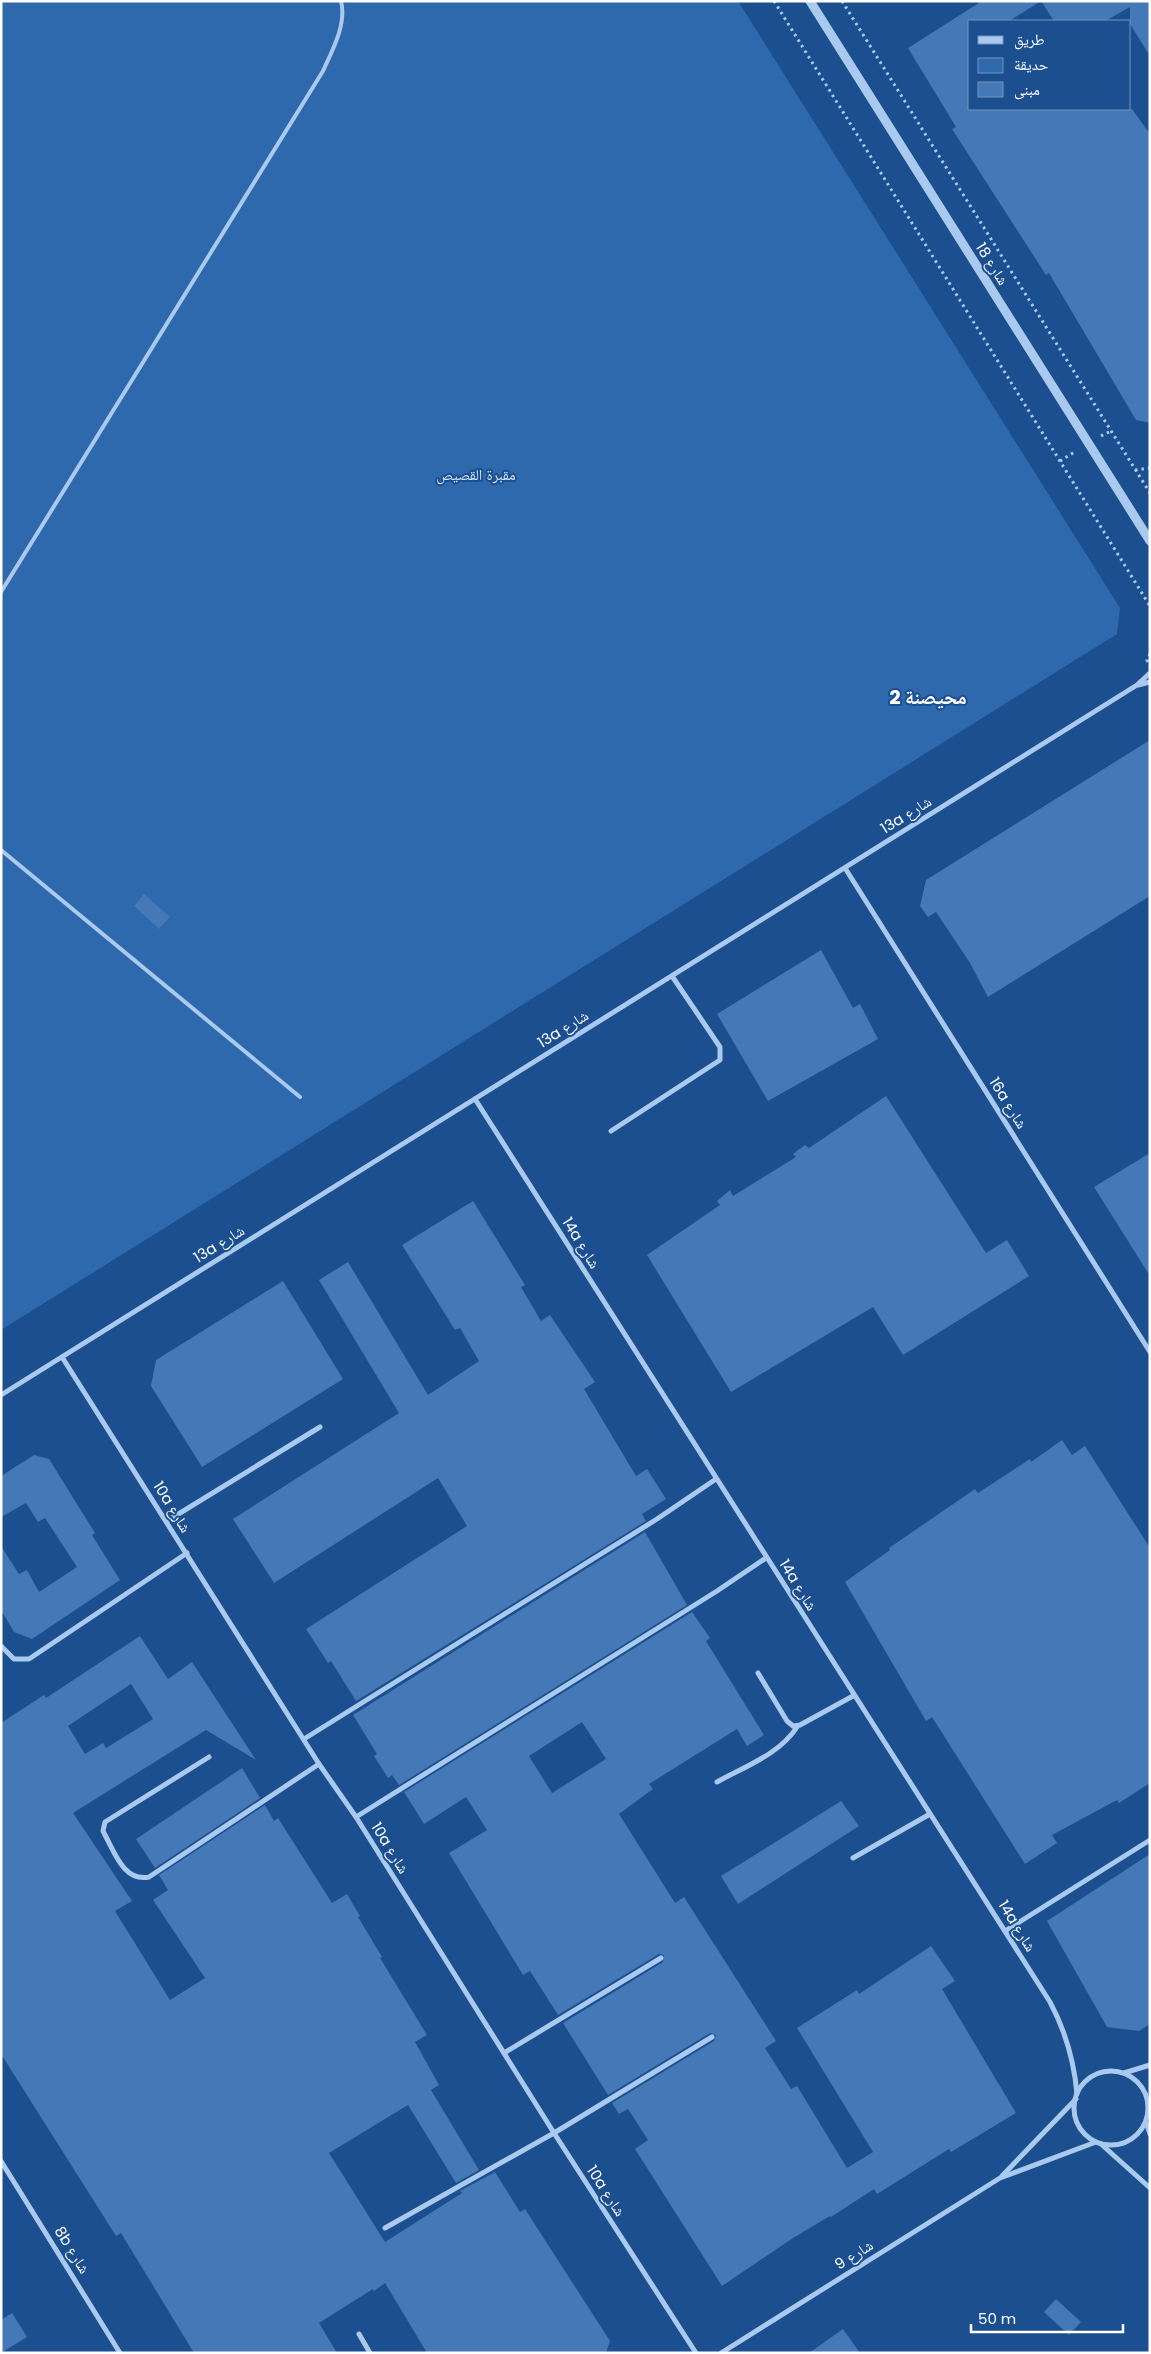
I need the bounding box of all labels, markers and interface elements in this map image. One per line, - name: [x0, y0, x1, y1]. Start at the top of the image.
- legend: [968, 20, 1131, 110]
- text: طريق: [1014, 29, 1045, 50]
- text: حديقة: [1014, 54, 1049, 75]
- text: مبنى: [1014, 79, 1040, 100]
- street label: شارع 18: [971, 238, 1014, 289]
- park label: مقبرة القصيص: [436, 464, 516, 485]
- district label: محيصنة 2: [889, 683, 967, 711]
- street label: 13a شارع: [876, 791, 935, 838]
- street label: 13a شارع: [533, 1005, 592, 1052]
- street label: 16a شارع: [984, 1073, 1032, 1133]
- street label: 14a شارع: [557, 1213, 605, 1273]
- street label: 13a شارع: [189, 1220, 248, 1267]
- street label: 10a شارع: [148, 1477, 196, 1537]
- street label: 14a شارع: [774, 1555, 822, 1615]
- street label: 10a شارع: [366, 1818, 414, 1878]
- street label: 14a شارع: [993, 1896, 1041, 1956]
- street label: 10a شارع: [582, 2161, 631, 2220]
- street label: 8b شارع: [50, 2222, 95, 2278]
- street label: شارع 9: [830, 2234, 877, 2275]
- scale bar: [971, 2302, 1124, 2334]
- text: 50 m: [978, 2308, 1016, 2329]

